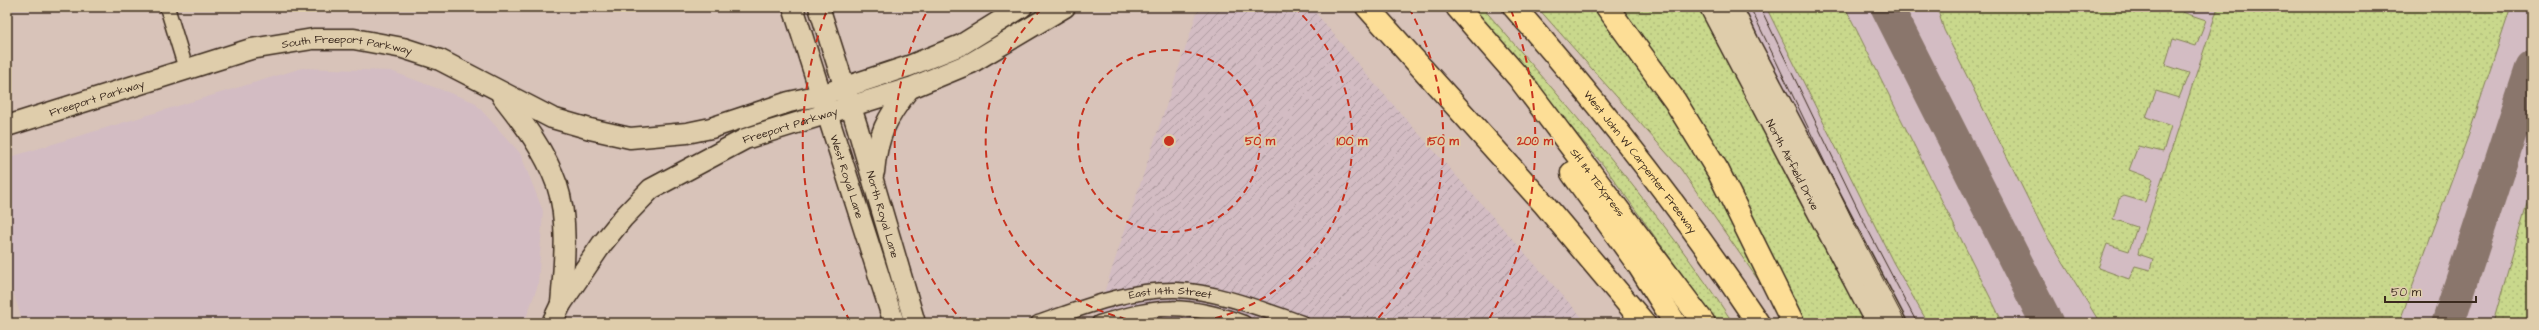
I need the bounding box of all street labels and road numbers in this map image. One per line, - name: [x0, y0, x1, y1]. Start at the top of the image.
- street label: South Freeport Parkway: [281, 31, 414, 59]
- street label: Freeport Parkway: [47, 76, 146, 120]
- street label: West John W Carpenter Freeway: [1580, 87, 1701, 237]
- street label: Freeport Parkway: [741, 103, 840, 147]
- street label: North Airfield Drive: [1763, 116, 1823, 213]
- street label: West Royal Lane: [827, 133, 868, 220]
- street label: SH 114 TEXpress: [1567, 145, 1629, 220]
- street label: North Royal Lane: [863, 169, 903, 260]
- street label: East 14th Street: [1127, 282, 1214, 302]

